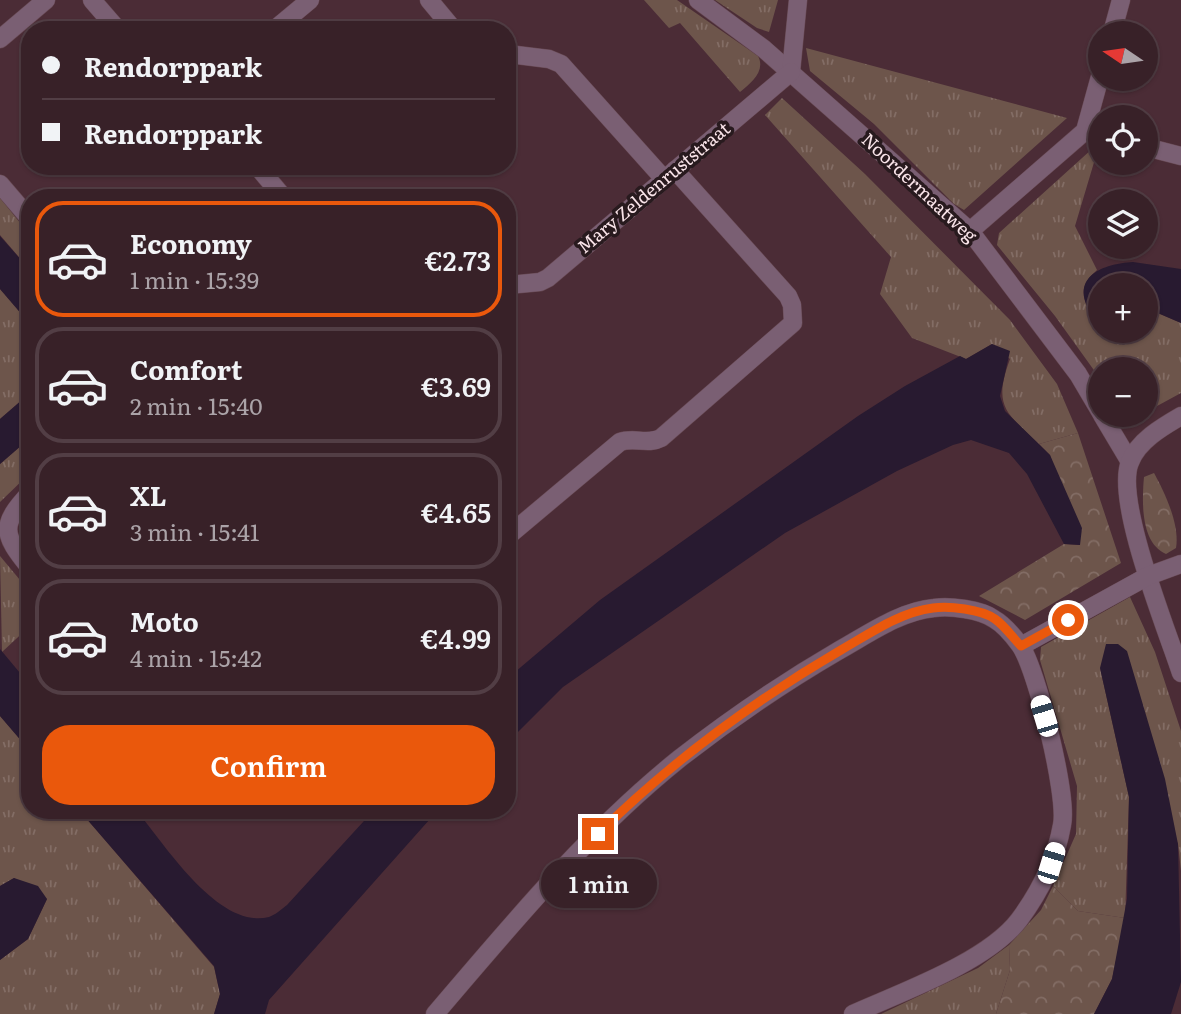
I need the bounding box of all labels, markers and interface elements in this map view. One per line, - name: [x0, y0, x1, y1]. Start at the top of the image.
- north arrow: [1088, 21, 1158, 91]
- map controls: [1088, 21, 1158, 427]
- text: Rendorppark: [84, 46, 262, 85]
- button: locate: [1088, 105, 1158, 175]
- text: Rendorppark: [84, 113, 262, 152]
- street label: Mary Zeldenruststraat: [571, 114, 736, 259]
- street label: Noordermaatweg: [856, 126, 985, 248]
- button: layers: [1088, 189, 1158, 259]
- text: Economy: [130, 223, 252, 262]
- icon: car: [46, 228, 109, 291]
- text: €2.73: [425, 240, 491, 279]
- text: 1 min · 15:39: [130, 262, 259, 296]
- button: +: [1088, 273, 1158, 343]
- text: Comfort: [130, 349, 242, 388]
- icon: car: [46, 354, 109, 417]
- button: −: [1088, 357, 1158, 427]
- text: €3.69: [421, 366, 491, 405]
- text: 2 min · 15:40: [130, 388, 263, 422]
- text: XL: [130, 475, 167, 514]
- icon: car: [46, 480, 109, 543]
- text: €4.65: [421, 492, 491, 531]
- text: 3 min · 15:41: [130, 514, 259, 548]
- text: Moto: [130, 601, 199, 640]
- route start: [1052, 604, 1084, 636]
- icon: car: [46, 606, 109, 669]
- text: €4.99: [420, 618, 491, 657]
- text: 4 min · 15:42: [130, 640, 262, 674]
- car: [1028, 693, 1061, 739]
- button: Confirm: [42, 725, 495, 805]
- route end: [582, 818, 614, 850]
- car: [1035, 840, 1068, 886]
- callout: 1 min: [540, 858, 656, 908]
- text: 1 min: [569, 866, 629, 900]

